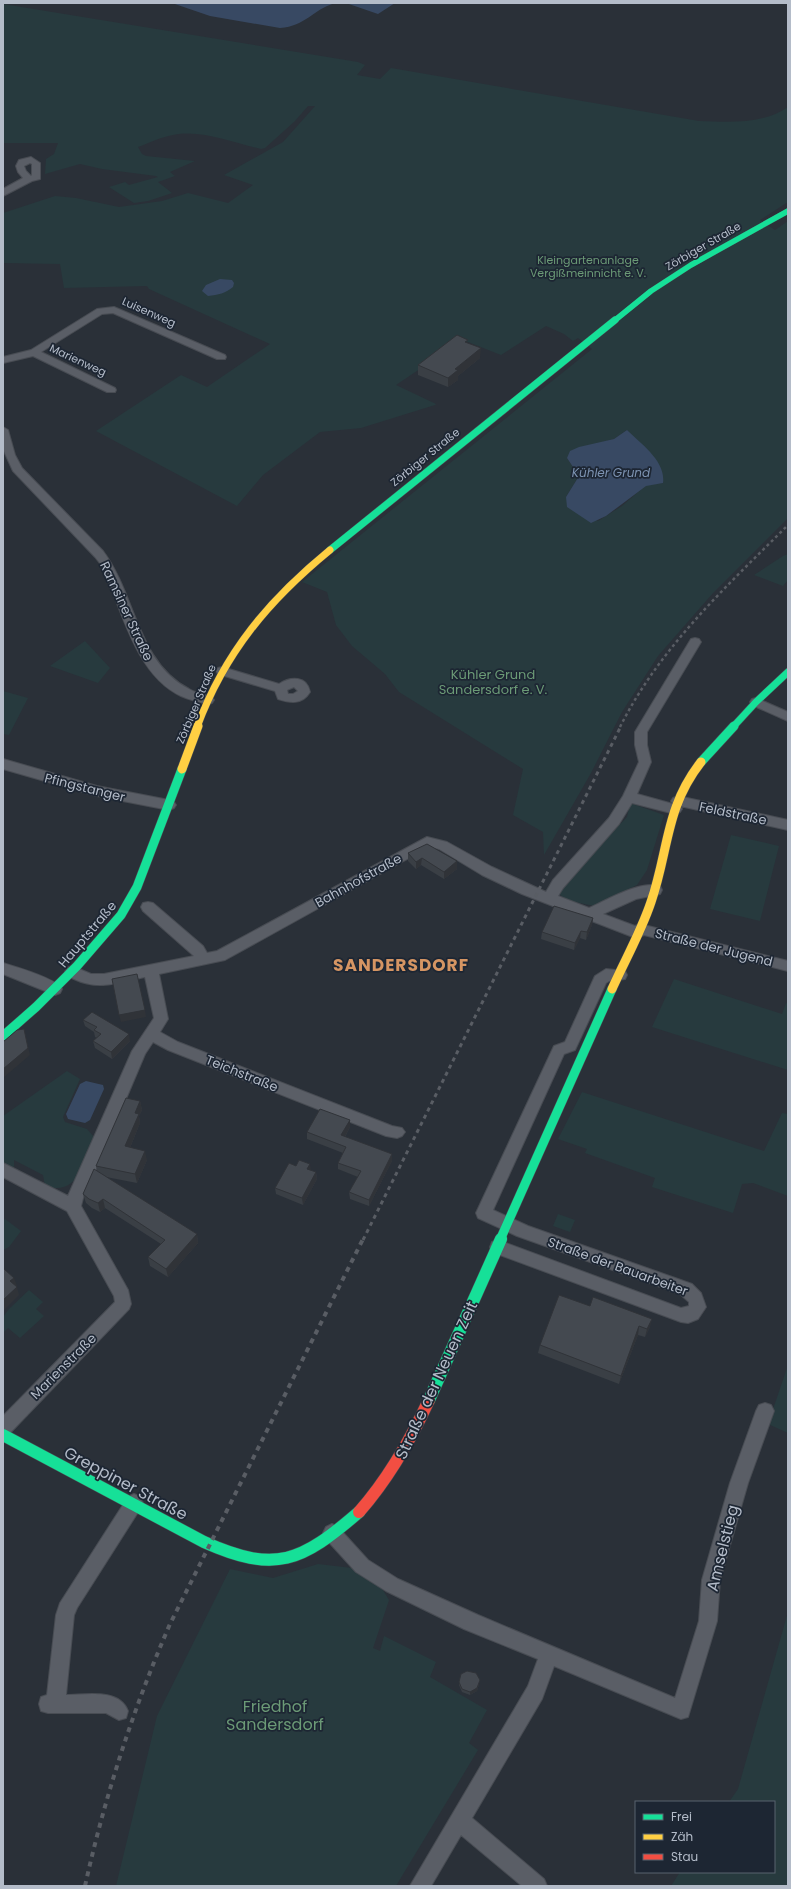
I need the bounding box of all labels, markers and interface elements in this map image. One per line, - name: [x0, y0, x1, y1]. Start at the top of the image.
- street label: Zörbiger Straße: [662, 218, 744, 274]
- park label: Kleingartenanlage Vergißmeinnicht e. V.: [530, 252, 646, 281]
- street label: Luisenweg: [120, 293, 178, 331]
- street label: Marienweg: [47, 340, 109, 380]
- street label: Zörbiger Straße: [387, 424, 463, 490]
- water label: Kühler Grund: [572, 464, 651, 481]
- street label: Ramsiner Straße: [95, 558, 158, 664]
- street label: Zörbiger Straße: [172, 662, 220, 746]
- park label: Kühler Grund Sandersdorf e. V.: [439, 665, 548, 699]
- street label: Pfingstanger: [43, 768, 127, 807]
- street label: Feldstraße: [697, 797, 768, 830]
- street label: Bahnhofstraße: [311, 849, 405, 912]
- street label: Hauptstraße: [54, 897, 121, 972]
- street label: Straße der Jugend: [653, 924, 775, 971]
- district label: SANDERSDORF: [333, 953, 469, 977]
- street label: Teichstraße: [203, 1050, 281, 1097]
- street label: Straße der Bauarbeiter: [545, 1232, 691, 1301]
- street label: Straße der Neuen Zeit: [390, 1297, 483, 1463]
- street label: Marienstraße: [26, 1329, 101, 1404]
- street label: Greppiner Straße: [60, 1441, 192, 1526]
- street label: Amselstieg: [701, 1502, 744, 1594]
- park label: Friedhof Sandersdorf: [226, 1695, 324, 1736]
- legend: [635, 1801, 775, 1873]
- text: Frei: [671, 1808, 692, 1825]
- text: Zäh: [671, 1828, 693, 1845]
- text: Stau: [671, 1848, 698, 1865]

